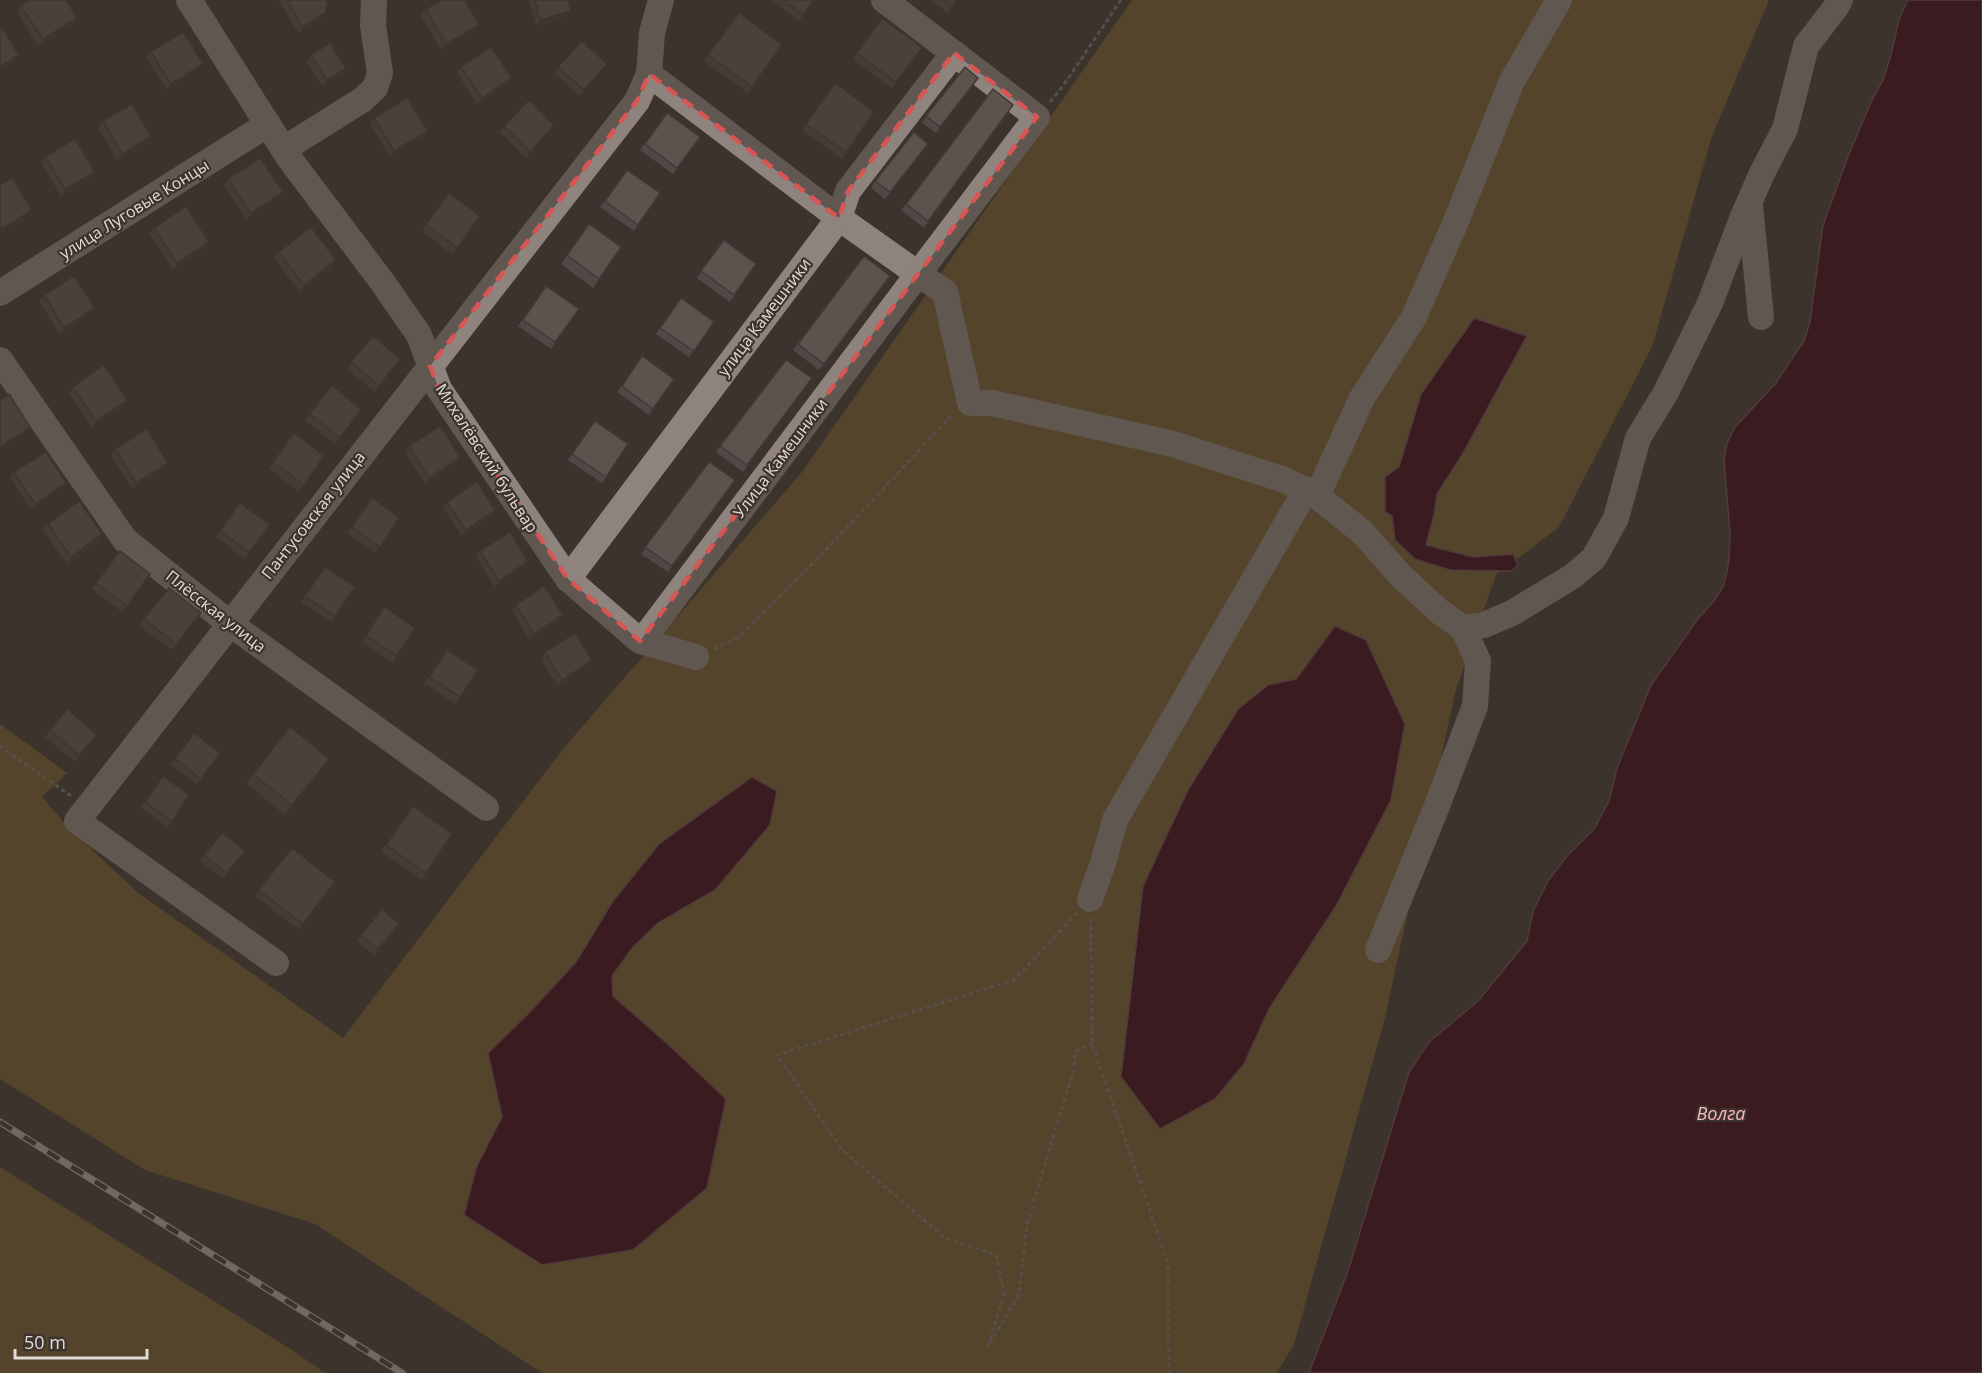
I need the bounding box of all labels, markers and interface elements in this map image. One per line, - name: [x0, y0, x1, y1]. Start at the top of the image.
- street label: улица Луговые Концы: [55, 154, 213, 264]
- street label: улица Камешники: [712, 253, 816, 381]
- street label: Михалёвский бульвар: [431, 379, 543, 537]
- street label: Улица Камешники: [728, 394, 832, 522]
- street label: Пантусовская улица: [256, 446, 370, 584]
- street label: Плёсская улица: [161, 565, 271, 657]
- water label: Волга: [1697, 1101, 1746, 1125]
- scale bar: [15, 1322, 147, 1360]
- text: 50 m: [24, 1330, 66, 1354]

